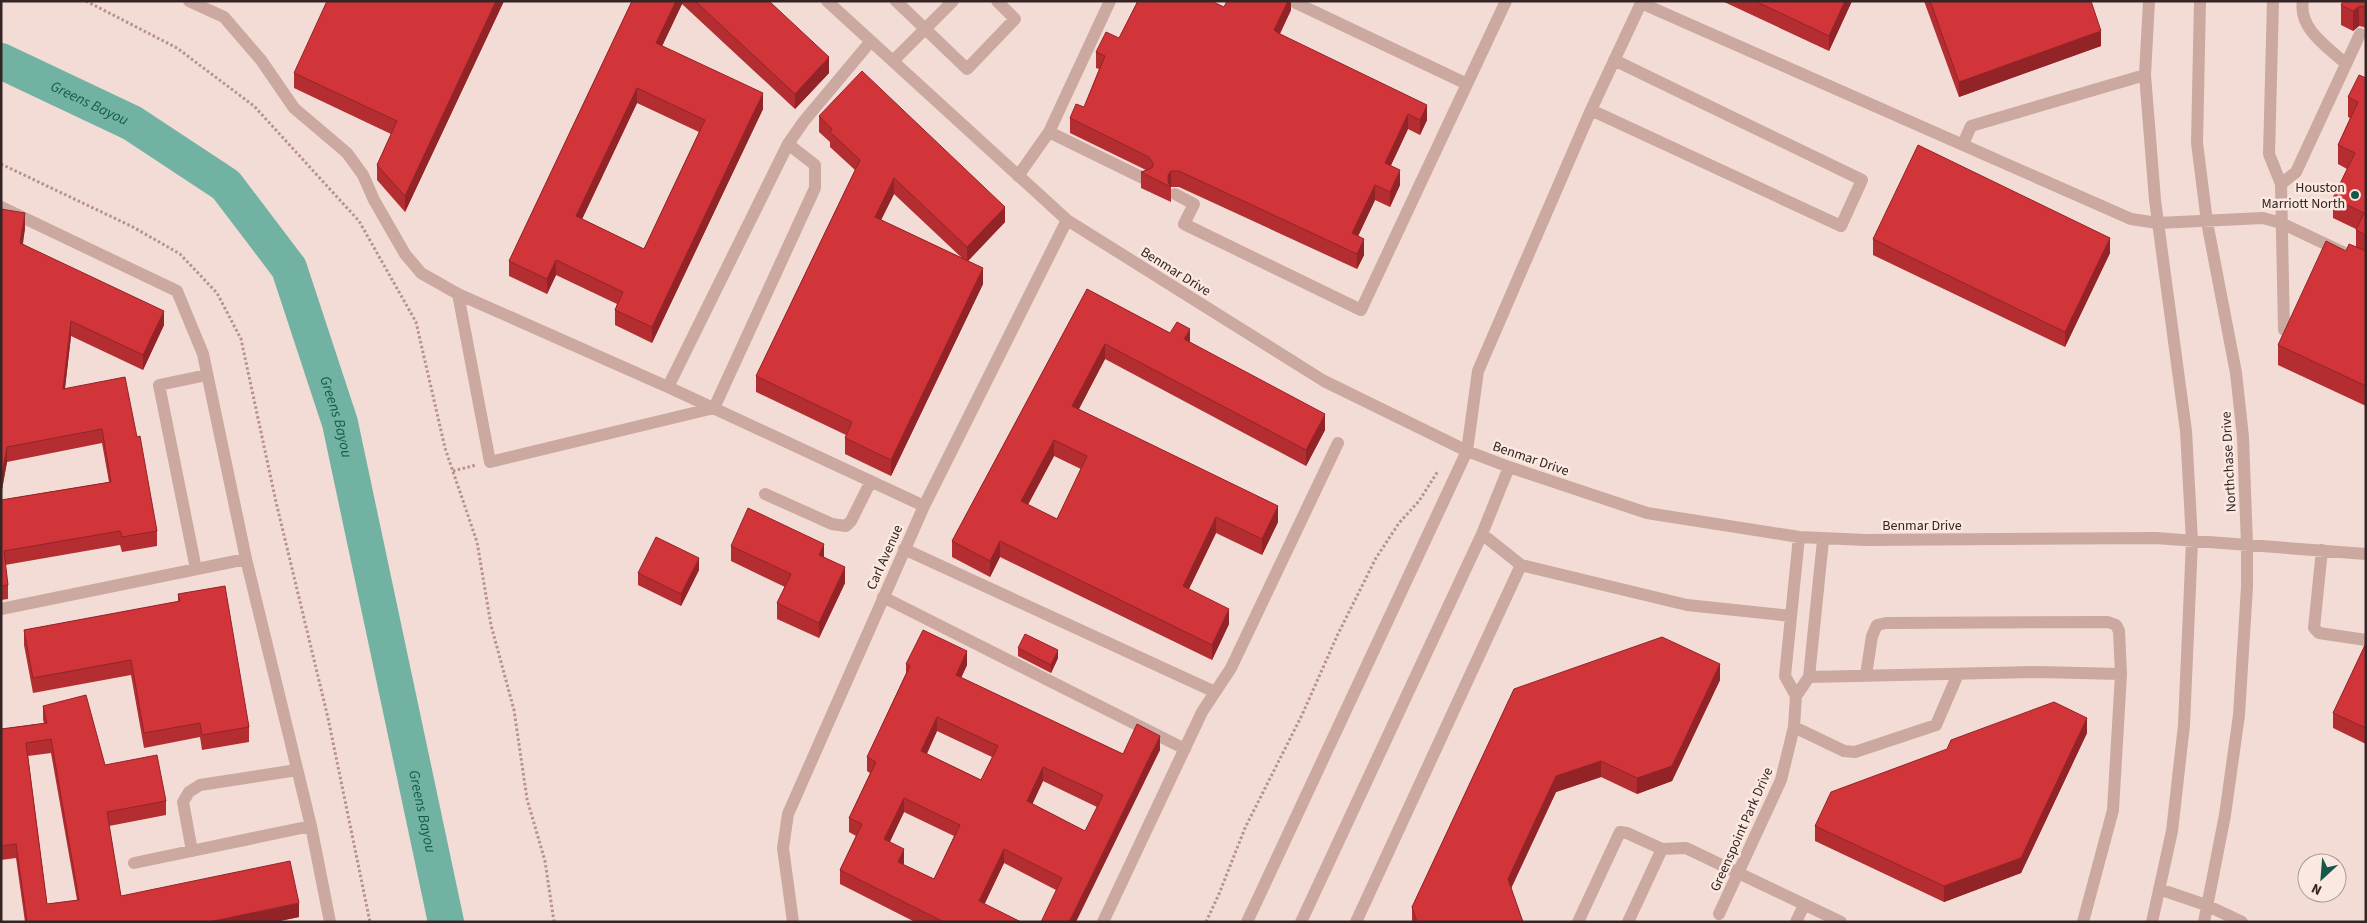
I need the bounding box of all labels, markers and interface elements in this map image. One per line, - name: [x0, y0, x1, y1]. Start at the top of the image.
- water label: Greens Bayou: [47, 76, 132, 131]
- place label: Houston Marriott North: [2261, 178, 2345, 214]
- marker: Houston Marriott North: [2349, 189, 2361, 201]
- street label: Benmar Drive: [1136, 242, 1215, 301]
- water label: Greens Bayou: [314, 373, 357, 460]
- street label: Northchase Drive: [2216, 411, 2242, 513]
- street label: Benmar Drive: [1490, 437, 1572, 481]
- street label: Benmar Drive: [1882, 516, 1962, 536]
- street label: Carl Avenue: [862, 522, 908, 593]
- street label: Greenspoint Park Drive: [1706, 764, 1778, 895]
- water label: Greens Bayou: [403, 768, 441, 855]
- north arrow: [2297, 853, 2347, 903]
- text: N: [2308, 878, 2325, 900]

